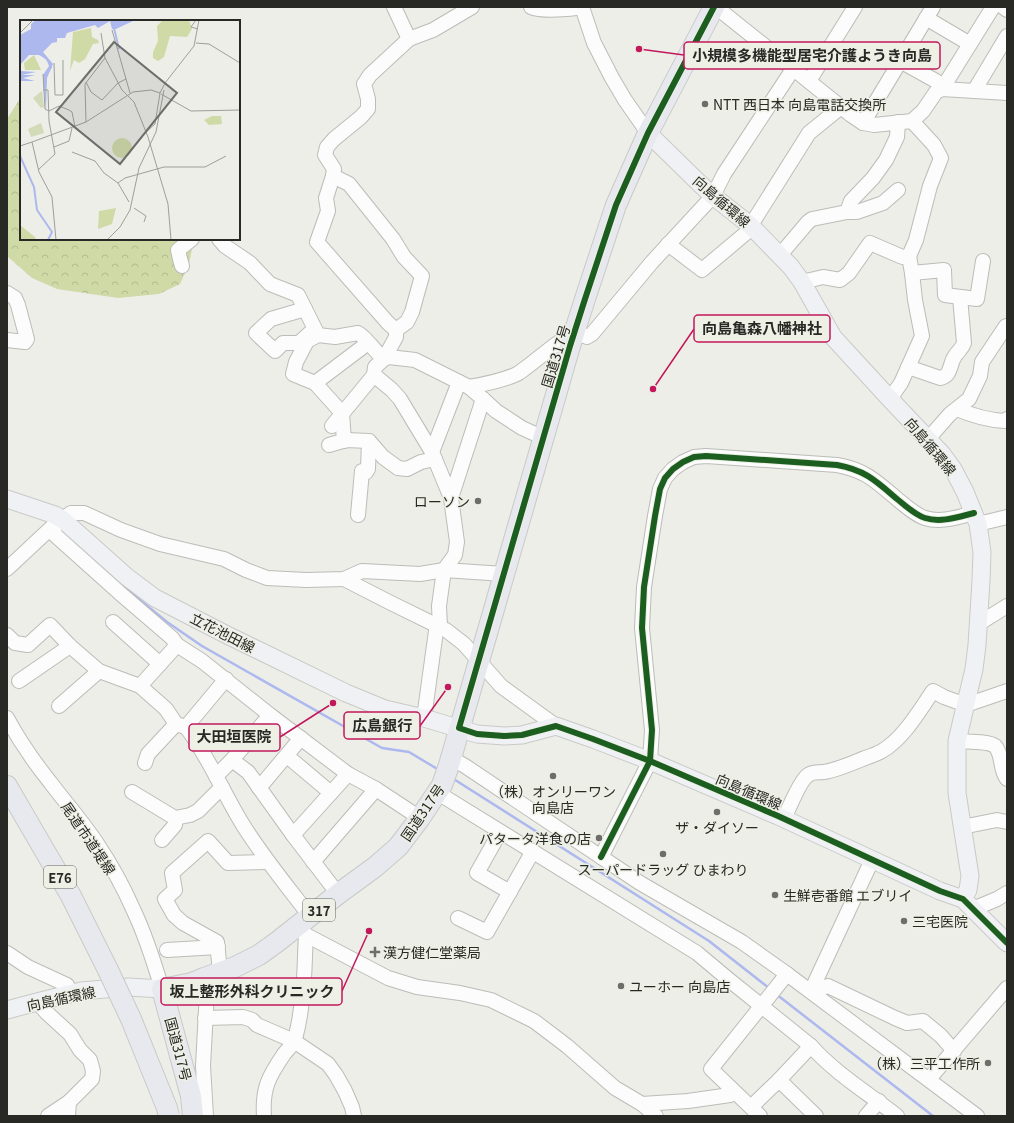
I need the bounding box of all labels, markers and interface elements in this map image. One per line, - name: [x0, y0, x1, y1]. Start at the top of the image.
- inset map: [20, 20, 240, 240]
- callout: 小規模多機能型居宅介護ようき向島: [684, 42, 940, 69]
- text: 小規模多機能型居宅介護ようき向島: [692, 44, 932, 65]
- place label: NTT 西日本 向島電話交換所: [713, 94, 886, 114]
- marker: NTT 西日本 向島電話交換所: [700, 99, 710, 109]
- street label: 向島循環線: [689, 170, 755, 232]
- callout: 向島亀森八幡神社: [694, 315, 830, 342]
- text: 向島亀森八幡神社: [702, 317, 822, 338]
- street label: 国道317号: [536, 322, 574, 390]
- street label: 向島循環線: [901, 413, 961, 479]
- place label: ローソン: [414, 491, 470, 511]
- marker: ローソン: [473, 496, 483, 506]
- street label: 立花池田線: [187, 607, 259, 657]
- callout: 広島銀行: [344, 712, 420, 739]
- text: 広島銀行: [352, 714, 412, 735]
- callout: 大田垣医院: [189, 724, 280, 751]
- text: 大田垣医院: [196, 725, 272, 746]
- street label: 向島循環線: [713, 768, 785, 814]
- marker: （株）オンリーワン 向島店: [548, 771, 558, 781]
- street label: 国道317号: [395, 779, 449, 845]
- place label: （株）オンリーワン 向島店: [490, 781, 616, 817]
- street label: 尾道市道堤線: [57, 798, 121, 878]
- marker: ザ・ダイソー: [712, 807, 722, 817]
- place label: ザ・ダイソー: [675, 817, 759, 837]
- place label: パタータ洋食の店: [479, 828, 591, 848]
- marker: パタータ洋食の店: [594, 833, 604, 843]
- marker: スーパードラッグ ひまわり: [658, 849, 668, 859]
- place label: スーパードラッグ ひまわり: [578, 859, 749, 879]
- road number: E76: [44, 866, 76, 888]
- place label: 生鮮壱番館 エブリイ: [783, 885, 912, 905]
- marker: 生鮮壱番館 エブリイ: [770, 890, 780, 900]
- road number: 317: [303, 899, 335, 921]
- place label: 三宅医院: [912, 911, 968, 931]
- marker: 三宅医院: [899, 916, 909, 926]
- place label: 漢方健仁堂薬局: [383, 942, 481, 962]
- marker: 漢方健仁堂薬局: [370, 947, 380, 957]
- place label: ユーホー 向島店: [629, 976, 730, 996]
- callout: 坂上整形外科クリニック: [161, 978, 342, 1005]
- text: 坂上整形外科クリニック: [169, 980, 335, 1001]
- street label: 向島循環線: [25, 981, 97, 1015]
- marker: ユーホー 向島店: [616, 981, 626, 991]
- street label: 国道317号: [161, 1015, 197, 1083]
- place label: （株）三平工作所: [868, 1053, 980, 1073]
- marker: （株）三平工作所: [983, 1058, 993, 1068]

